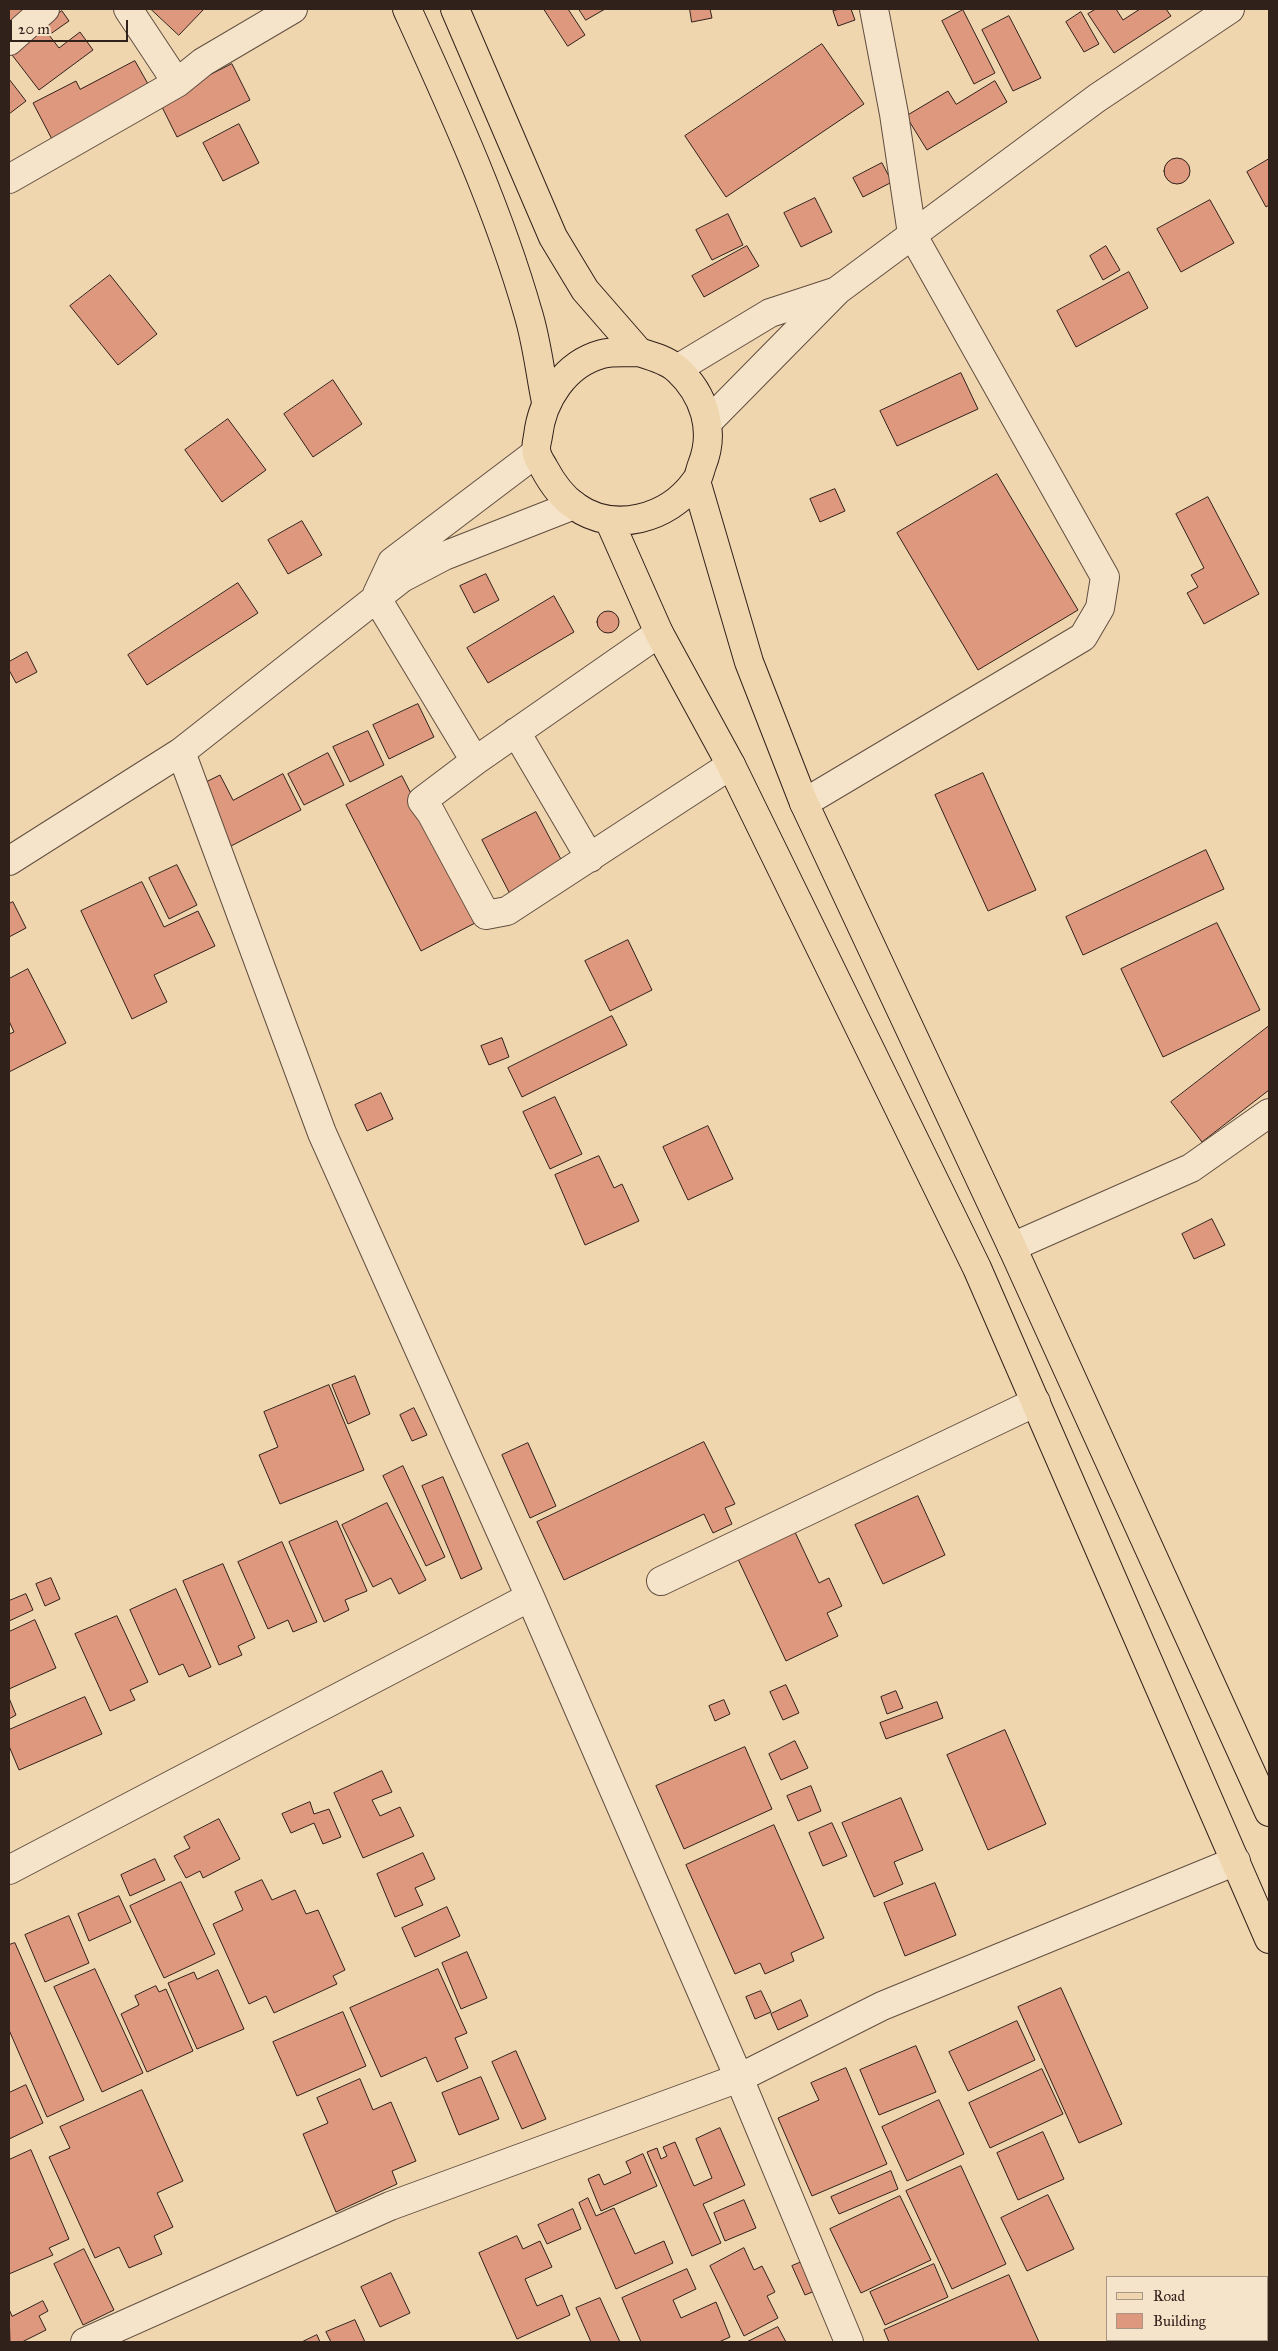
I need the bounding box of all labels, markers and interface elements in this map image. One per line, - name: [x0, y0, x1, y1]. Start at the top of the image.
- scale bar: [12, 10, 130, 42]
- text: 20 m: [18, 20, 50, 38]
- legend: [1106, 2276, 1268, 2341]
- text: Road: [1153, 2287, 1185, 2305]
- text: Building: [1153, 2312, 1206, 2330]

